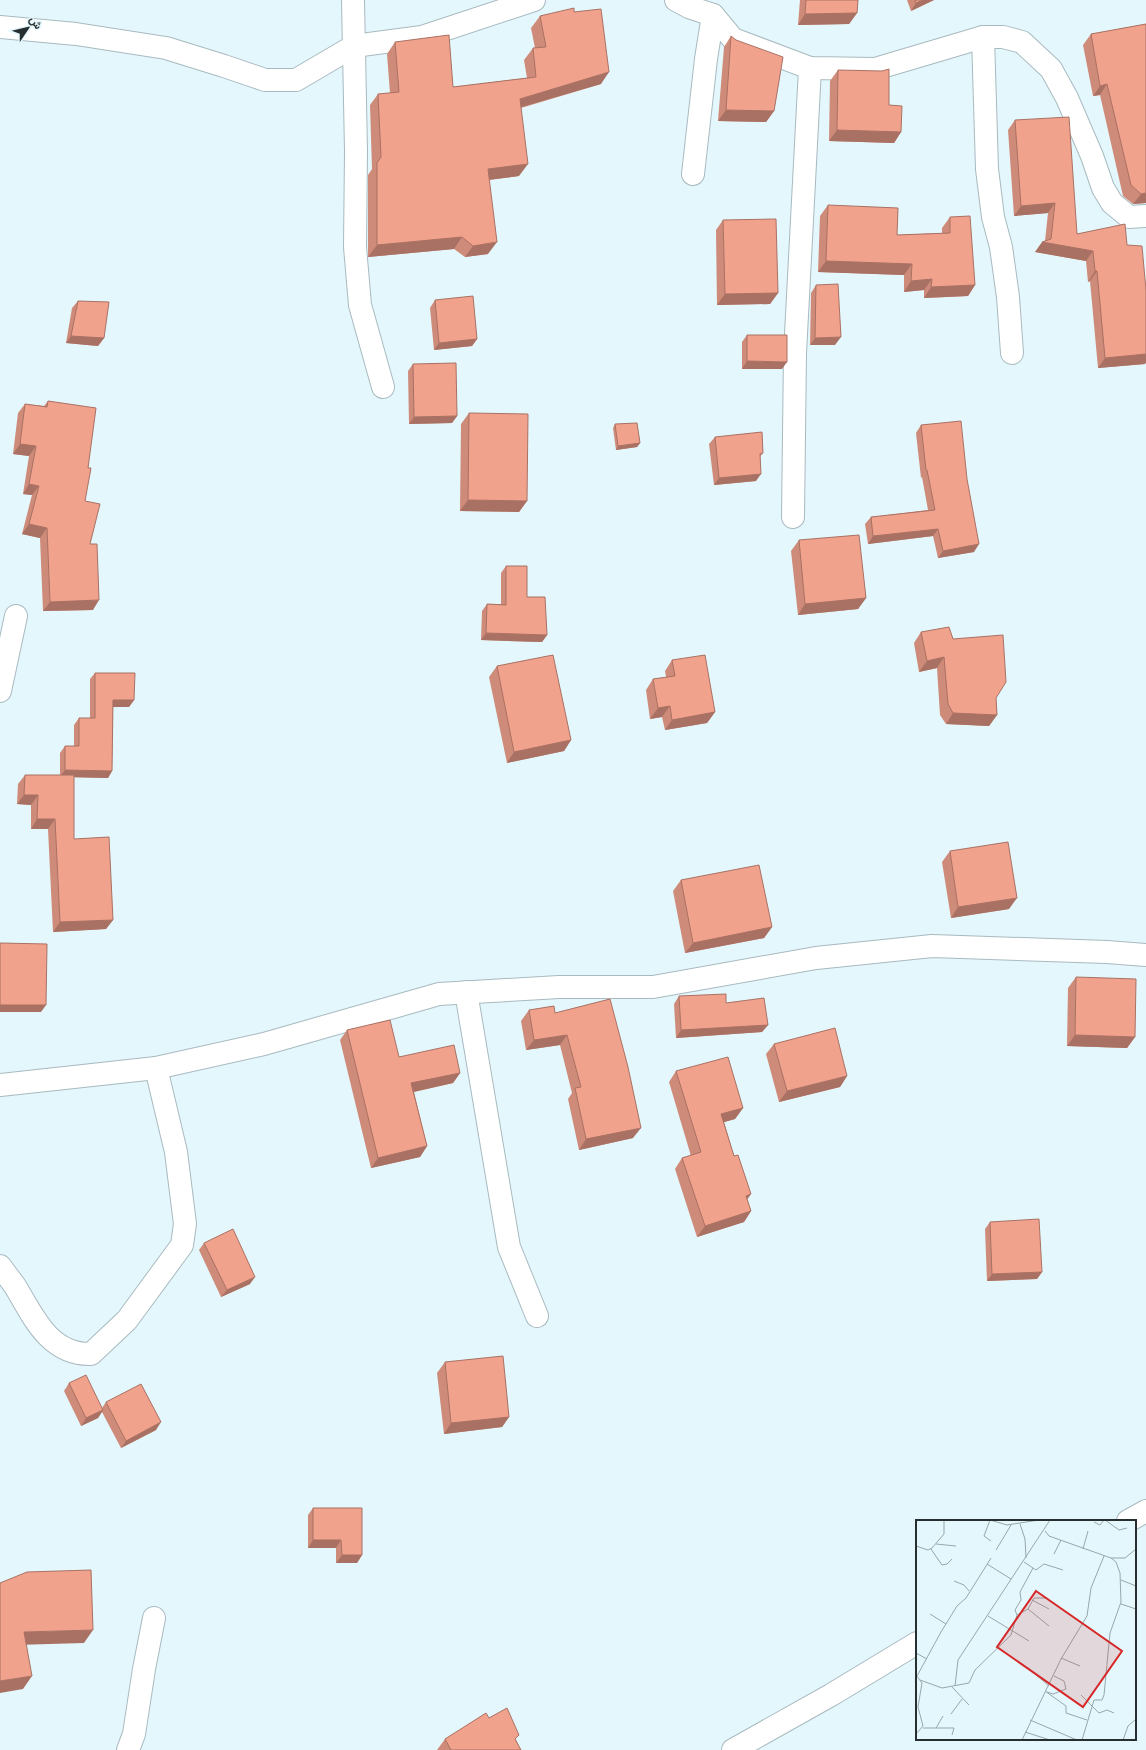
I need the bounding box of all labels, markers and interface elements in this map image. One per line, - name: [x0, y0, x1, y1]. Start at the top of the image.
- north arrow: [8, 8, 48, 48]
- text: ش: [27, 13, 46, 32]
- inset map: [916, 1520, 1136, 1740]

